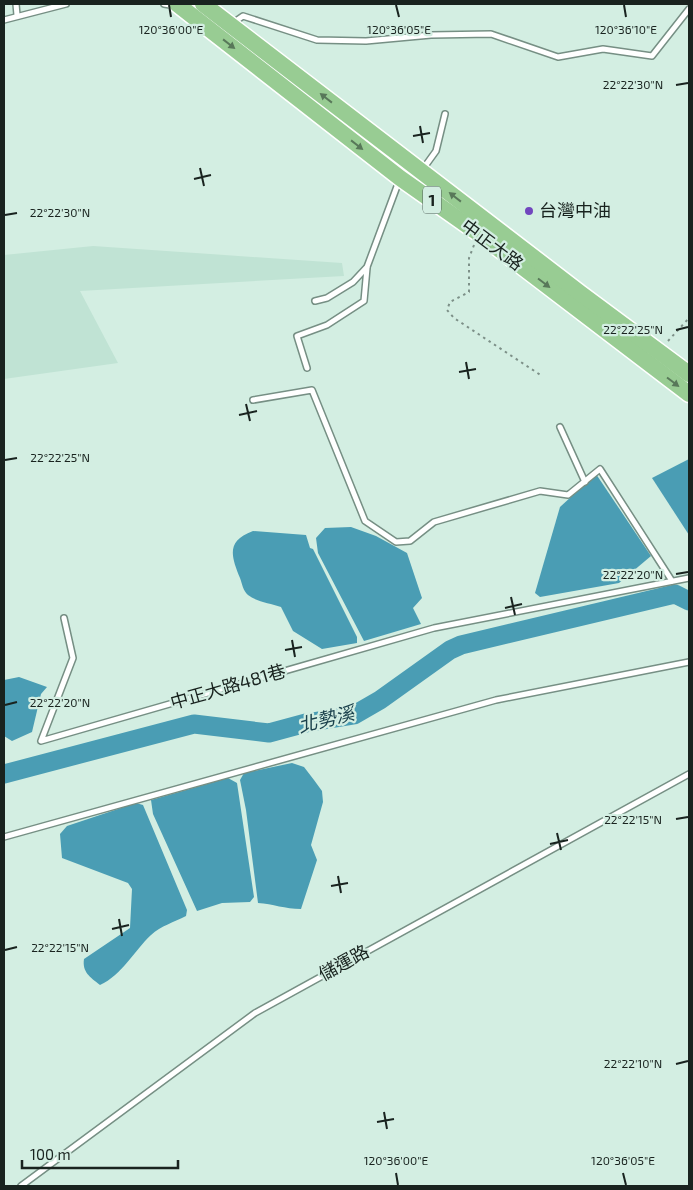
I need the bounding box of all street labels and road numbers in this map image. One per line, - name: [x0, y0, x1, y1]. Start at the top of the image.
- road number: 1: [423, 186, 441, 214]
- street label: 中正大路: [457, 214, 528, 275]
- street label: 中正大路481巷: [167, 659, 288, 713]
- street label: 儲運路: [315, 939, 372, 985]

